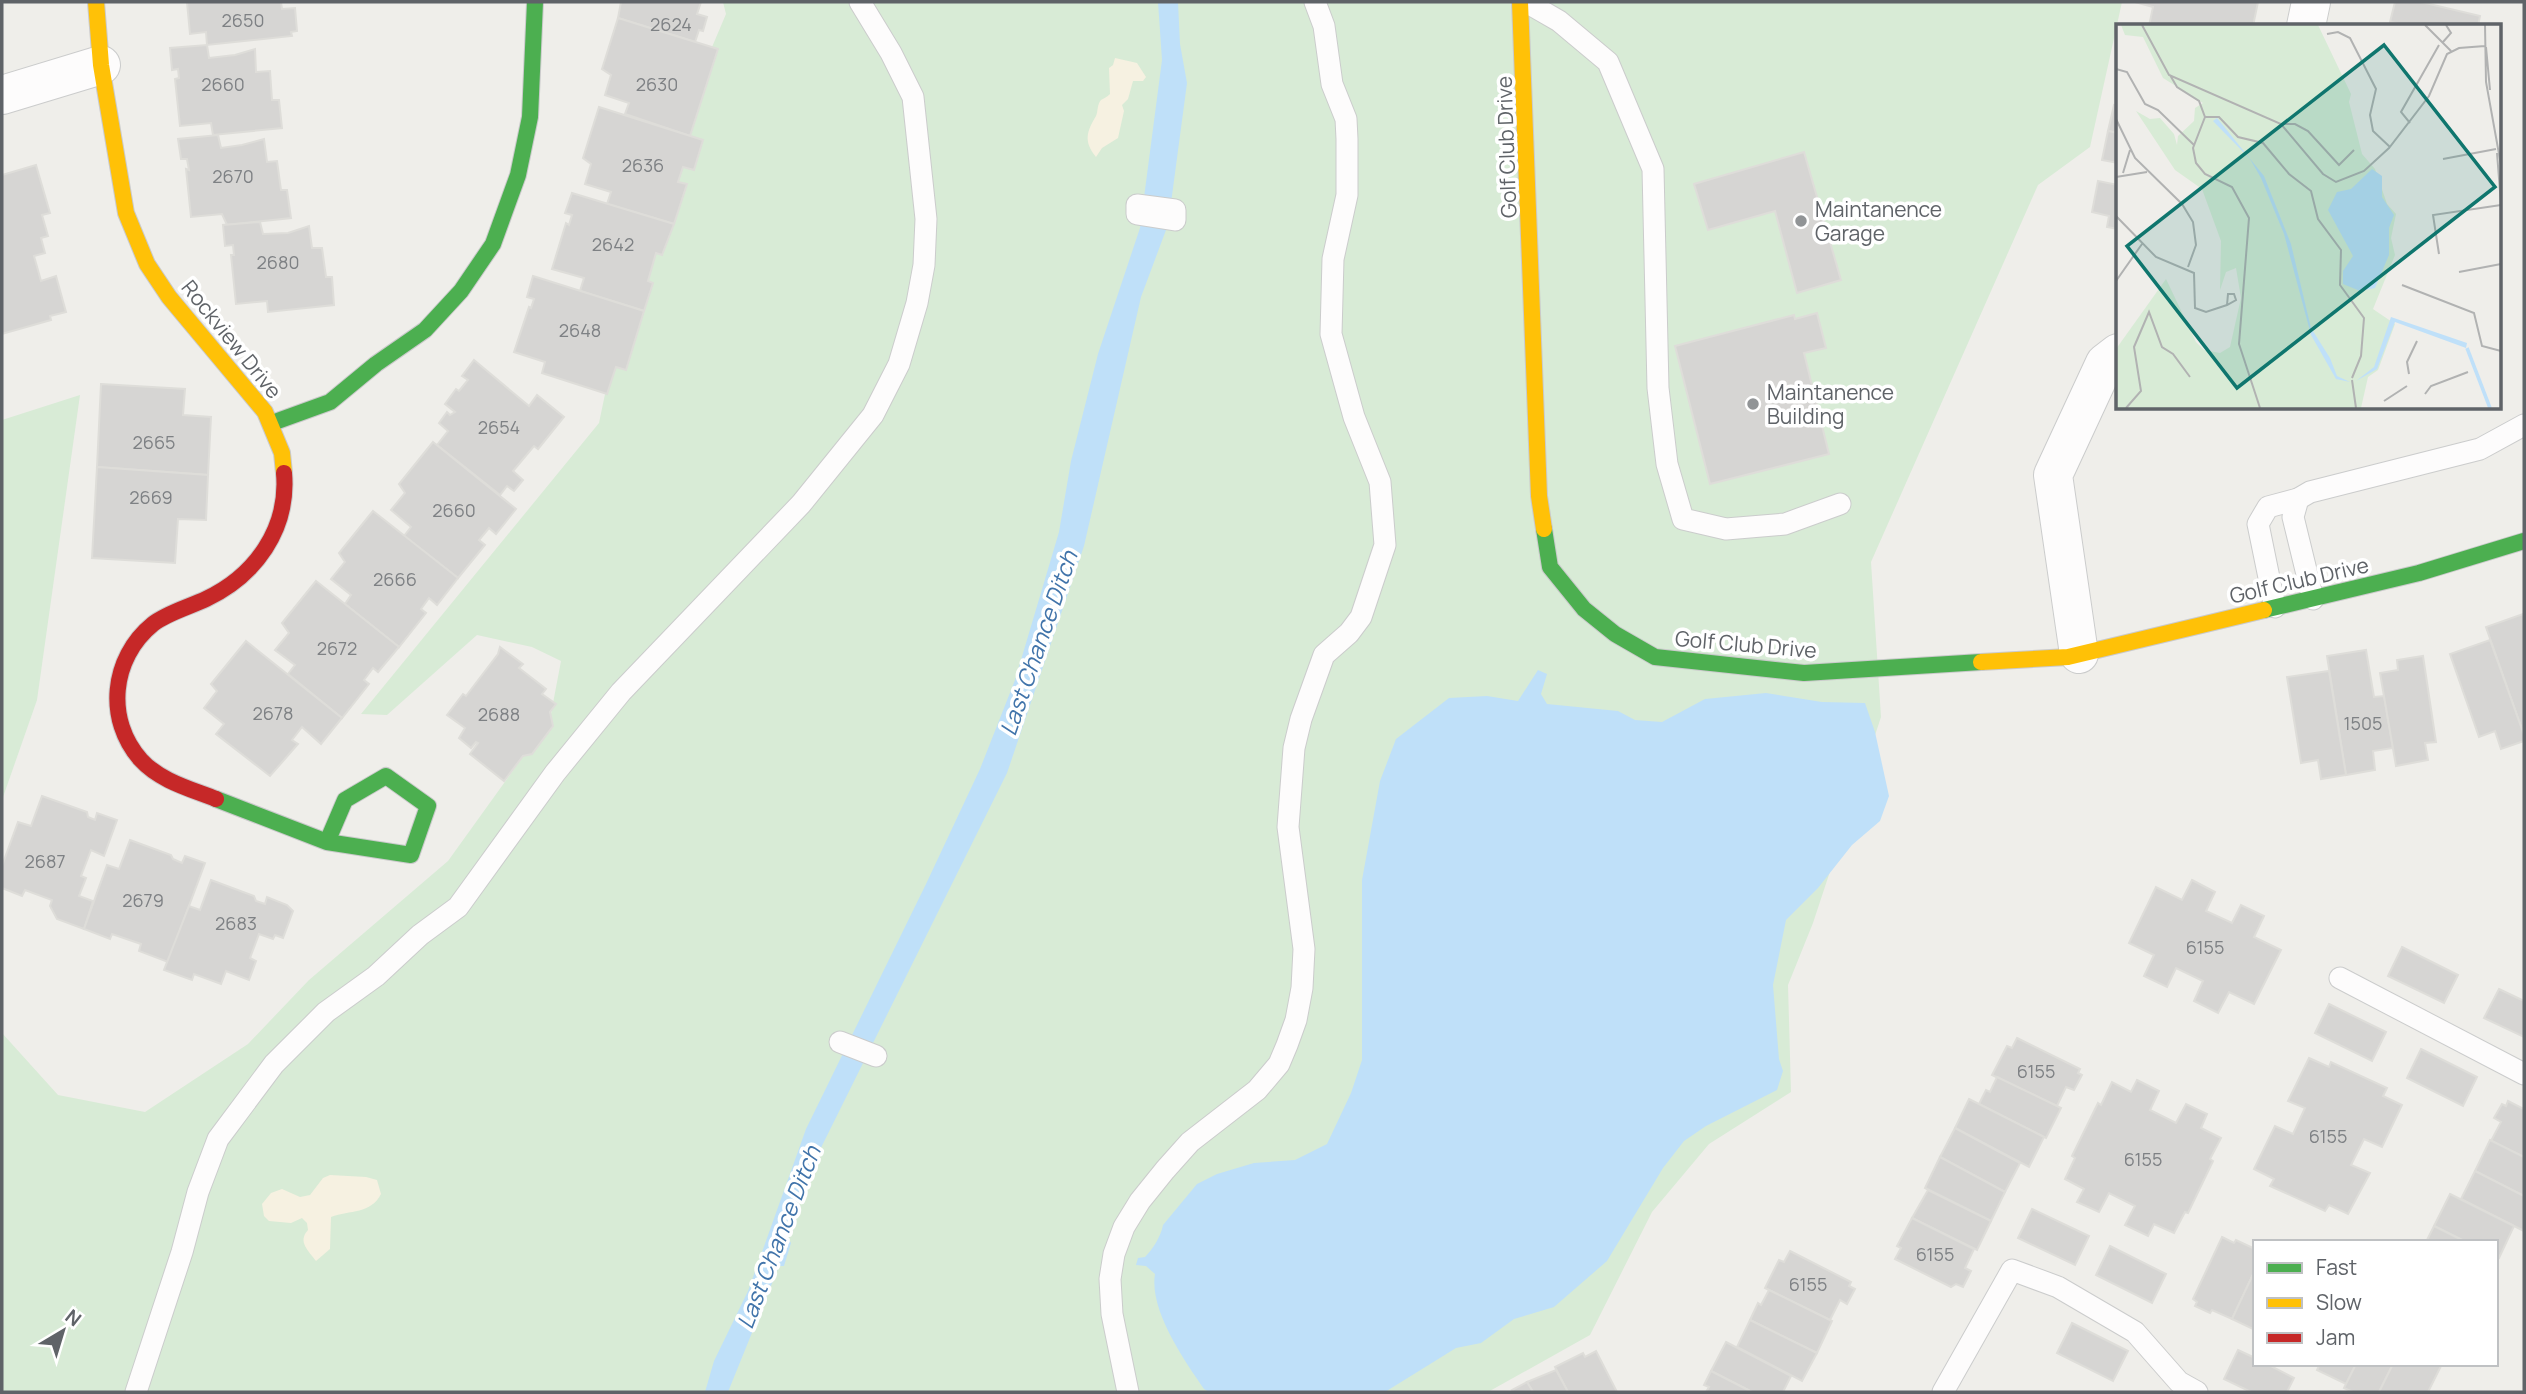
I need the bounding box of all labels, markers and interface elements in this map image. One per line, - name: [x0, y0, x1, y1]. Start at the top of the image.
- house number: 2650: [222, 8, 264, 32]
- house number: 2624: [650, 12, 692, 36]
- inset map: [2116, 24, 2502, 410]
- house number: 2660: [201, 72, 245, 96]
- house number: 2630: [636, 72, 678, 96]
- street label: Golf Club Drive: [1490, 76, 1522, 218]
- house number: 2636: [622, 153, 664, 177]
- house number: 2670: [212, 164, 254, 188]
- place label: Maintanence Garage: [1815, 195, 1942, 247]
- marker: Maintanence Garage: [1793, 213, 1809, 229]
- house number: 2642: [592, 232, 634, 256]
- house number: 2680: [257, 250, 299, 274]
- street label: Rockview Drive: [176, 274, 288, 404]
- house number: 2648: [559, 318, 601, 342]
- place label: Maintanence Building: [1767, 378, 1894, 430]
- marker: Maintanence Building: [1745, 396, 1761, 412]
- house number: 2654: [478, 415, 520, 439]
- house number: 2665: [133, 430, 176, 454]
- house number: 2669: [129, 485, 173, 509]
- house number: 2660: [432, 498, 476, 522]
- water label: Last Chance Ditch: [991, 545, 1085, 740]
- street label: Golf Club Drive: [2227, 550, 2371, 610]
- house number: 2666: [373, 567, 417, 591]
- street label: Golf Club Drive: [1674, 624, 1818, 664]
- house number: 2672: [317, 636, 357, 660]
- house number: 2678: [253, 701, 293, 725]
- house number: 2688: [478, 702, 520, 726]
- house number: 1505: [2344, 711, 2382, 735]
- house number: 2687: [25, 849, 65, 873]
- house number: 2679: [122, 888, 164, 912]
- house number: 2683: [215, 911, 257, 935]
- house number: 6155: [2186, 935, 2224, 959]
- house number: 6155: [2017, 1059, 2055, 1083]
- house number: 6155: [2309, 1124, 2347, 1148]
- water label: Last Chance Ditch: [728, 1140, 828, 1333]
- house number: 6155: [2124, 1147, 2162, 1171]
- legend: [2253, 1240, 2498, 1366]
- house number: 6155: [1916, 1242, 1954, 1266]
- text: Fast: [2316, 1253, 2357, 1281]
- house number: 6155: [1789, 1272, 1827, 1296]
- text: Slow: [2316, 1288, 2362, 1316]
- north arrow: [28, 1296, 98, 1366]
- text: N: [60, 1303, 87, 1332]
- text: Jam: [2316, 1323, 2355, 1351]

